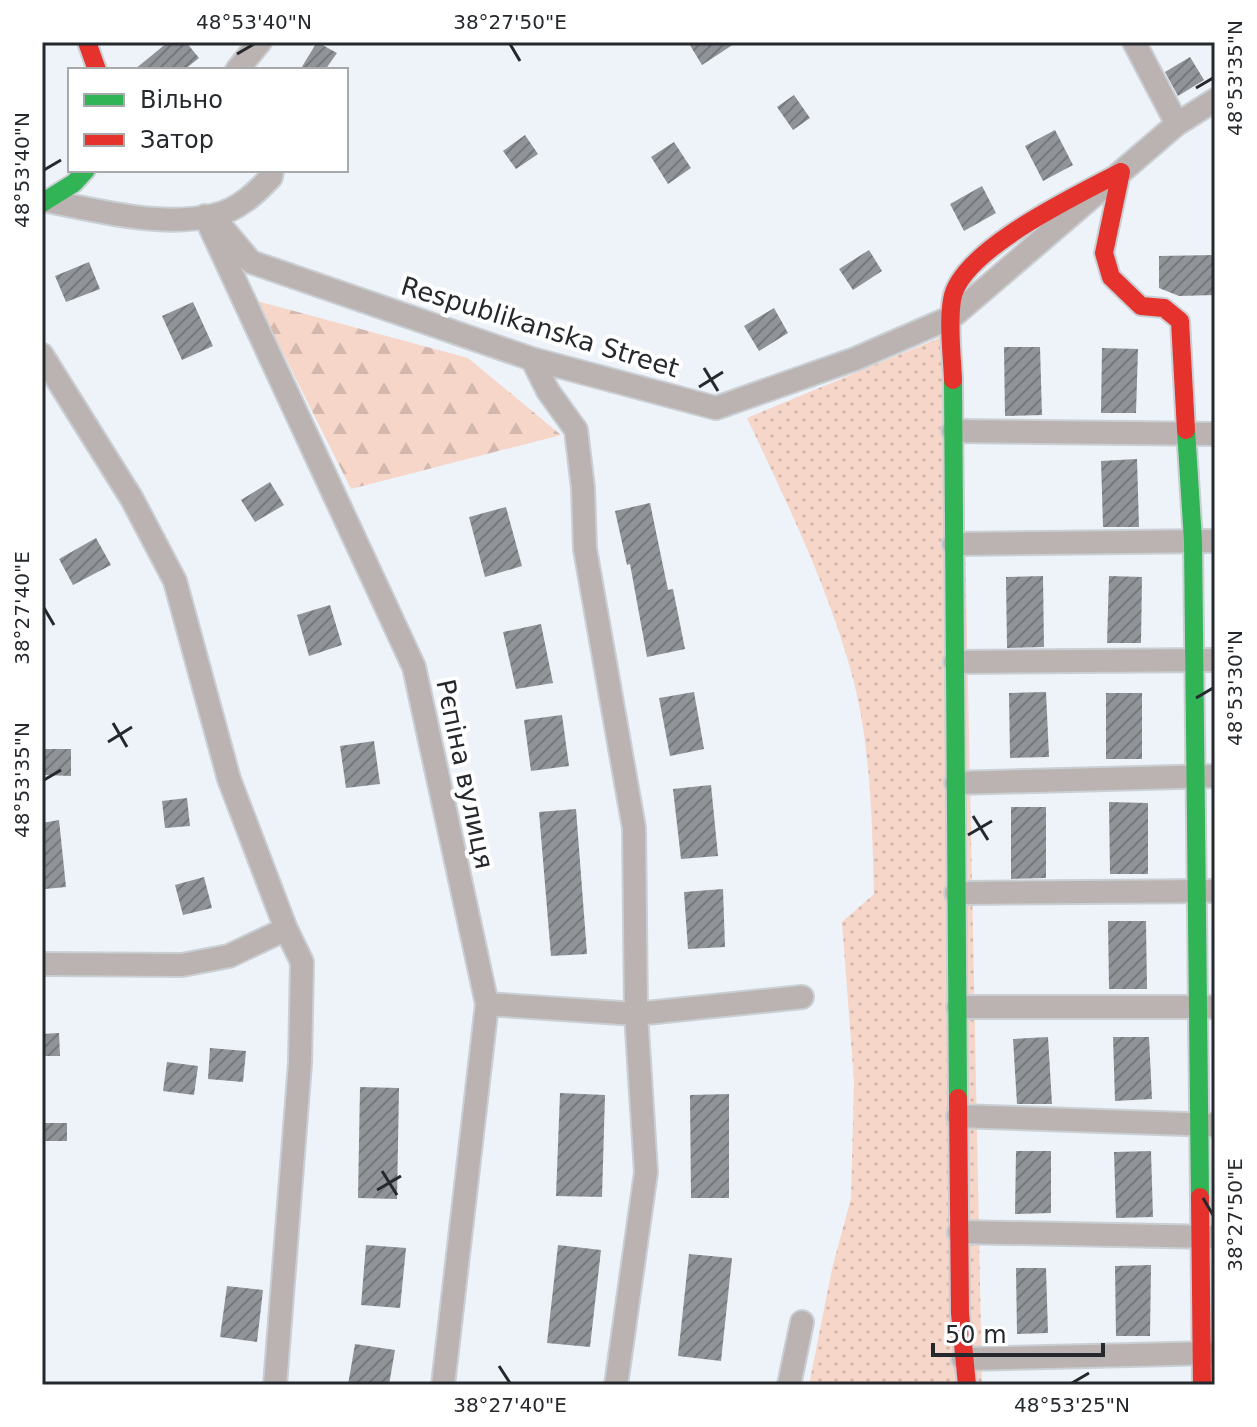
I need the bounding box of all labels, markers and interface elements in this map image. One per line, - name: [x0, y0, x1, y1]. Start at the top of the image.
- text: 48°53'40"N: [196, 10, 312, 34]
- text: 38°27'50"E: [453, 10, 567, 34]
- text: 48°53'35"N: [1223, 20, 1247, 136]
- legend: [68, 68, 348, 172]
- text: Вільно: [140, 86, 223, 114]
- text: 48°53'40"N: [10, 112, 34, 228]
- text: Затор: [140, 126, 214, 154]
- street label: Respublikanska Street: [398, 270, 682, 384]
- text: 38°27'40"E: [10, 551, 34, 665]
- text: 48°53'30"N: [1223, 630, 1247, 746]
- street label: Рєпіна вулиця: [430, 677, 500, 871]
- text: 48°53'35"N: [10, 722, 34, 838]
- text: 38°27'50"E: [1223, 1158, 1247, 1272]
- scale bar: [933, 1307, 1103, 1357]
- text: 50 m: [945, 1321, 1007, 1349]
- text: 38°27'40"E: [453, 1393, 567, 1417]
- text: 48°53'25"N: [1014, 1393, 1130, 1417]

